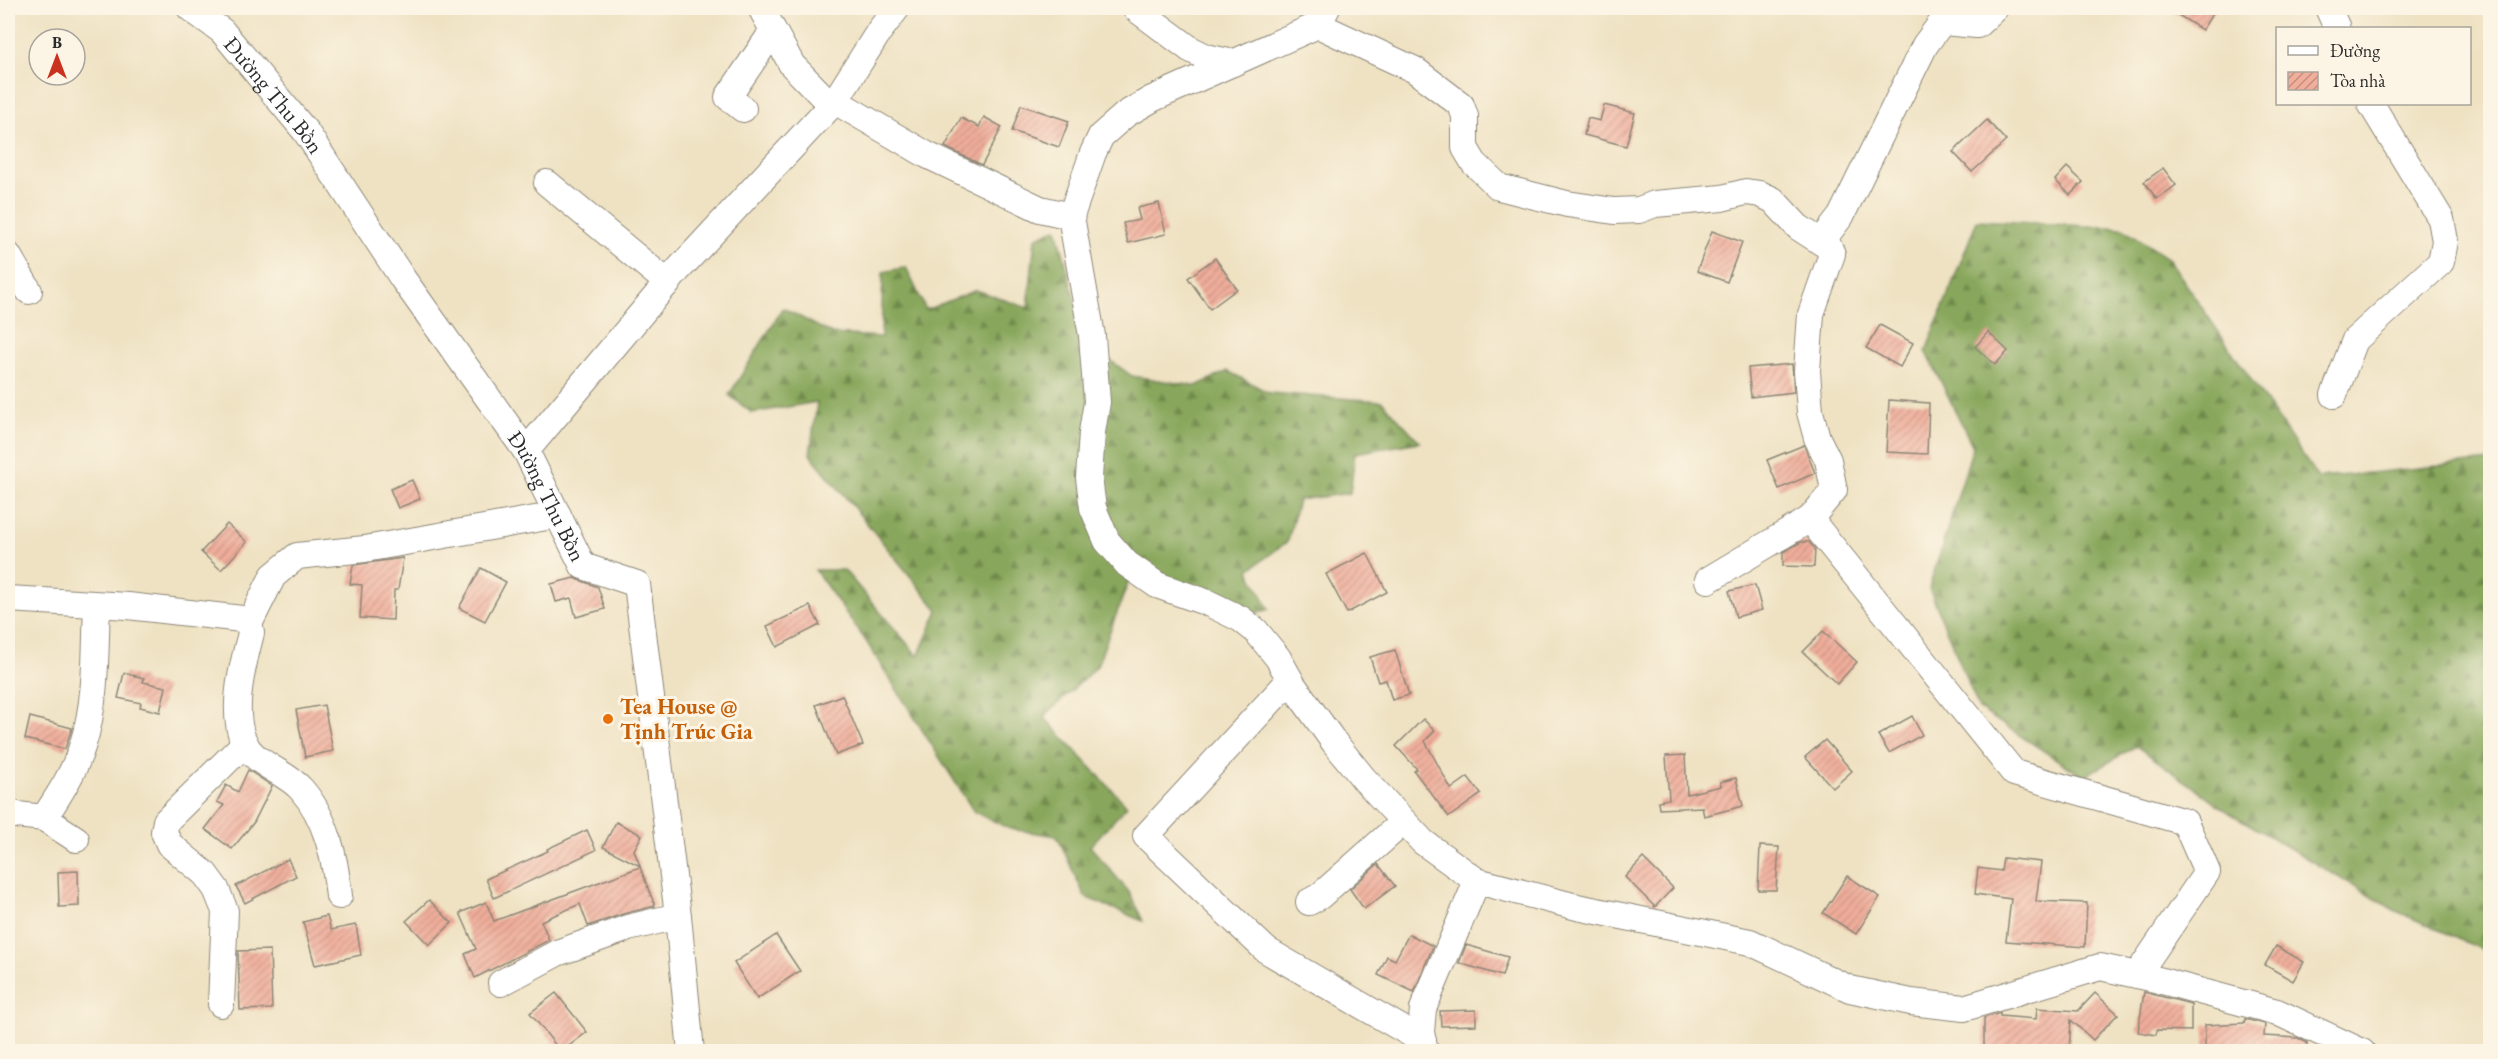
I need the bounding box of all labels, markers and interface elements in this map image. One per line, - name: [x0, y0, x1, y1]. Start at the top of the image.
- north arrow: [27, 27, 87, 87]
- legend: [2276, 27, 2471, 105]
- street label: Đường Thu Bồn: [217, 30, 330, 160]
- text: B: [52, 32, 62, 53]
- text: Đường: [2330, 39, 2380, 62]
- text: Tòa nhà: [2330, 69, 2386, 92]
- street label: Đường Thu Bồn: [501, 425, 593, 567]
- place label: Tea House @ Tịnh Trúc Gia: [620, 692, 753, 746]
- marker: Tea House @ Tịnh Trúc Gia: [601, 712, 615, 726]

